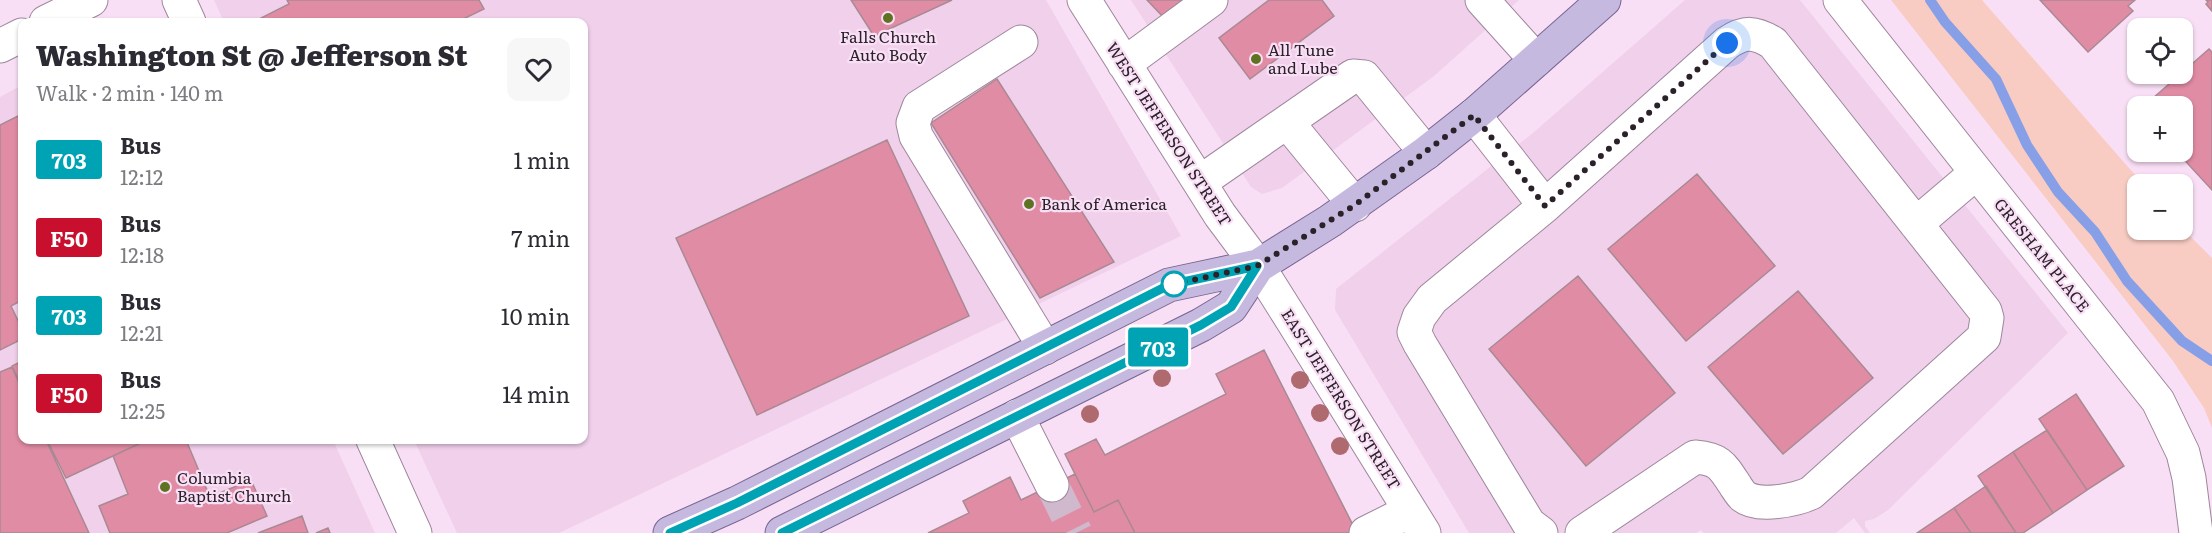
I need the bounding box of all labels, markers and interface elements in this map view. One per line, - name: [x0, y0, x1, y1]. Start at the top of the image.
- marker: Falls Church Auto Body: [881, 11, 895, 25]
- map controls: [2127, 18, 2193, 240]
- button: locate: [2127, 18, 2193, 84]
- place label: Falls Church Auto Body: [840, 24, 937, 66]
- your location: [1712, 28, 1742, 58]
- text: Washington St @ Jefferson St: [36, 33, 468, 75]
- street label: WEST JEFFERSON STREET: [1101, 37, 1239, 230]
- place label: All Tune and Lube: [1268, 37, 1338, 79]
- button: heart: [507, 38, 570, 101]
- marker: All Tune and Lube: [1249, 52, 1263, 66]
- text: Walk · 2 min · 140 m: [36, 77, 223, 107]
- button: +: [2127, 96, 2193, 162]
- text: Bus: [120, 128, 161, 161]
- text: 1 min: [513, 143, 570, 176]
- text: 703: [51, 144, 87, 175]
- text: 12:12: [120, 161, 163, 191]
- button: −: [2127, 174, 2193, 240]
- place label: Bank of America: [1041, 191, 1167, 215]
- street label: GRESHAM PLACE: [1989, 192, 2096, 316]
- marker: Bank of America: [1022, 197, 1036, 211]
- text: Bus: [120, 206, 161, 239]
- text: 7 min: [511, 221, 570, 254]
- text: F50: [50, 222, 88, 253]
- text: 12:18: [120, 239, 164, 269]
- unlabelled marker: [1161, 271, 1187, 297]
- text: Bus: [120, 284, 161, 317]
- text: 10 min: [501, 299, 570, 332]
- text: 703: [51, 300, 87, 331]
- street label: EAST JEFFERSON STREET: [1276, 303, 1408, 494]
- text: 12:21: [120, 317, 163, 347]
- line badge: 703: [1124, 328, 1192, 366]
- text: 703: [1140, 332, 1176, 363]
- text: Bus: [120, 362, 161, 395]
- text: 14 min: [502, 377, 570, 410]
- text: F50: [50, 378, 88, 409]
- text: 12:25: [120, 395, 165, 425]
- place label: Columbia Baptist Church: [177, 465, 292, 507]
- marker: Columbia Baptist Church: [158, 480, 172, 494]

